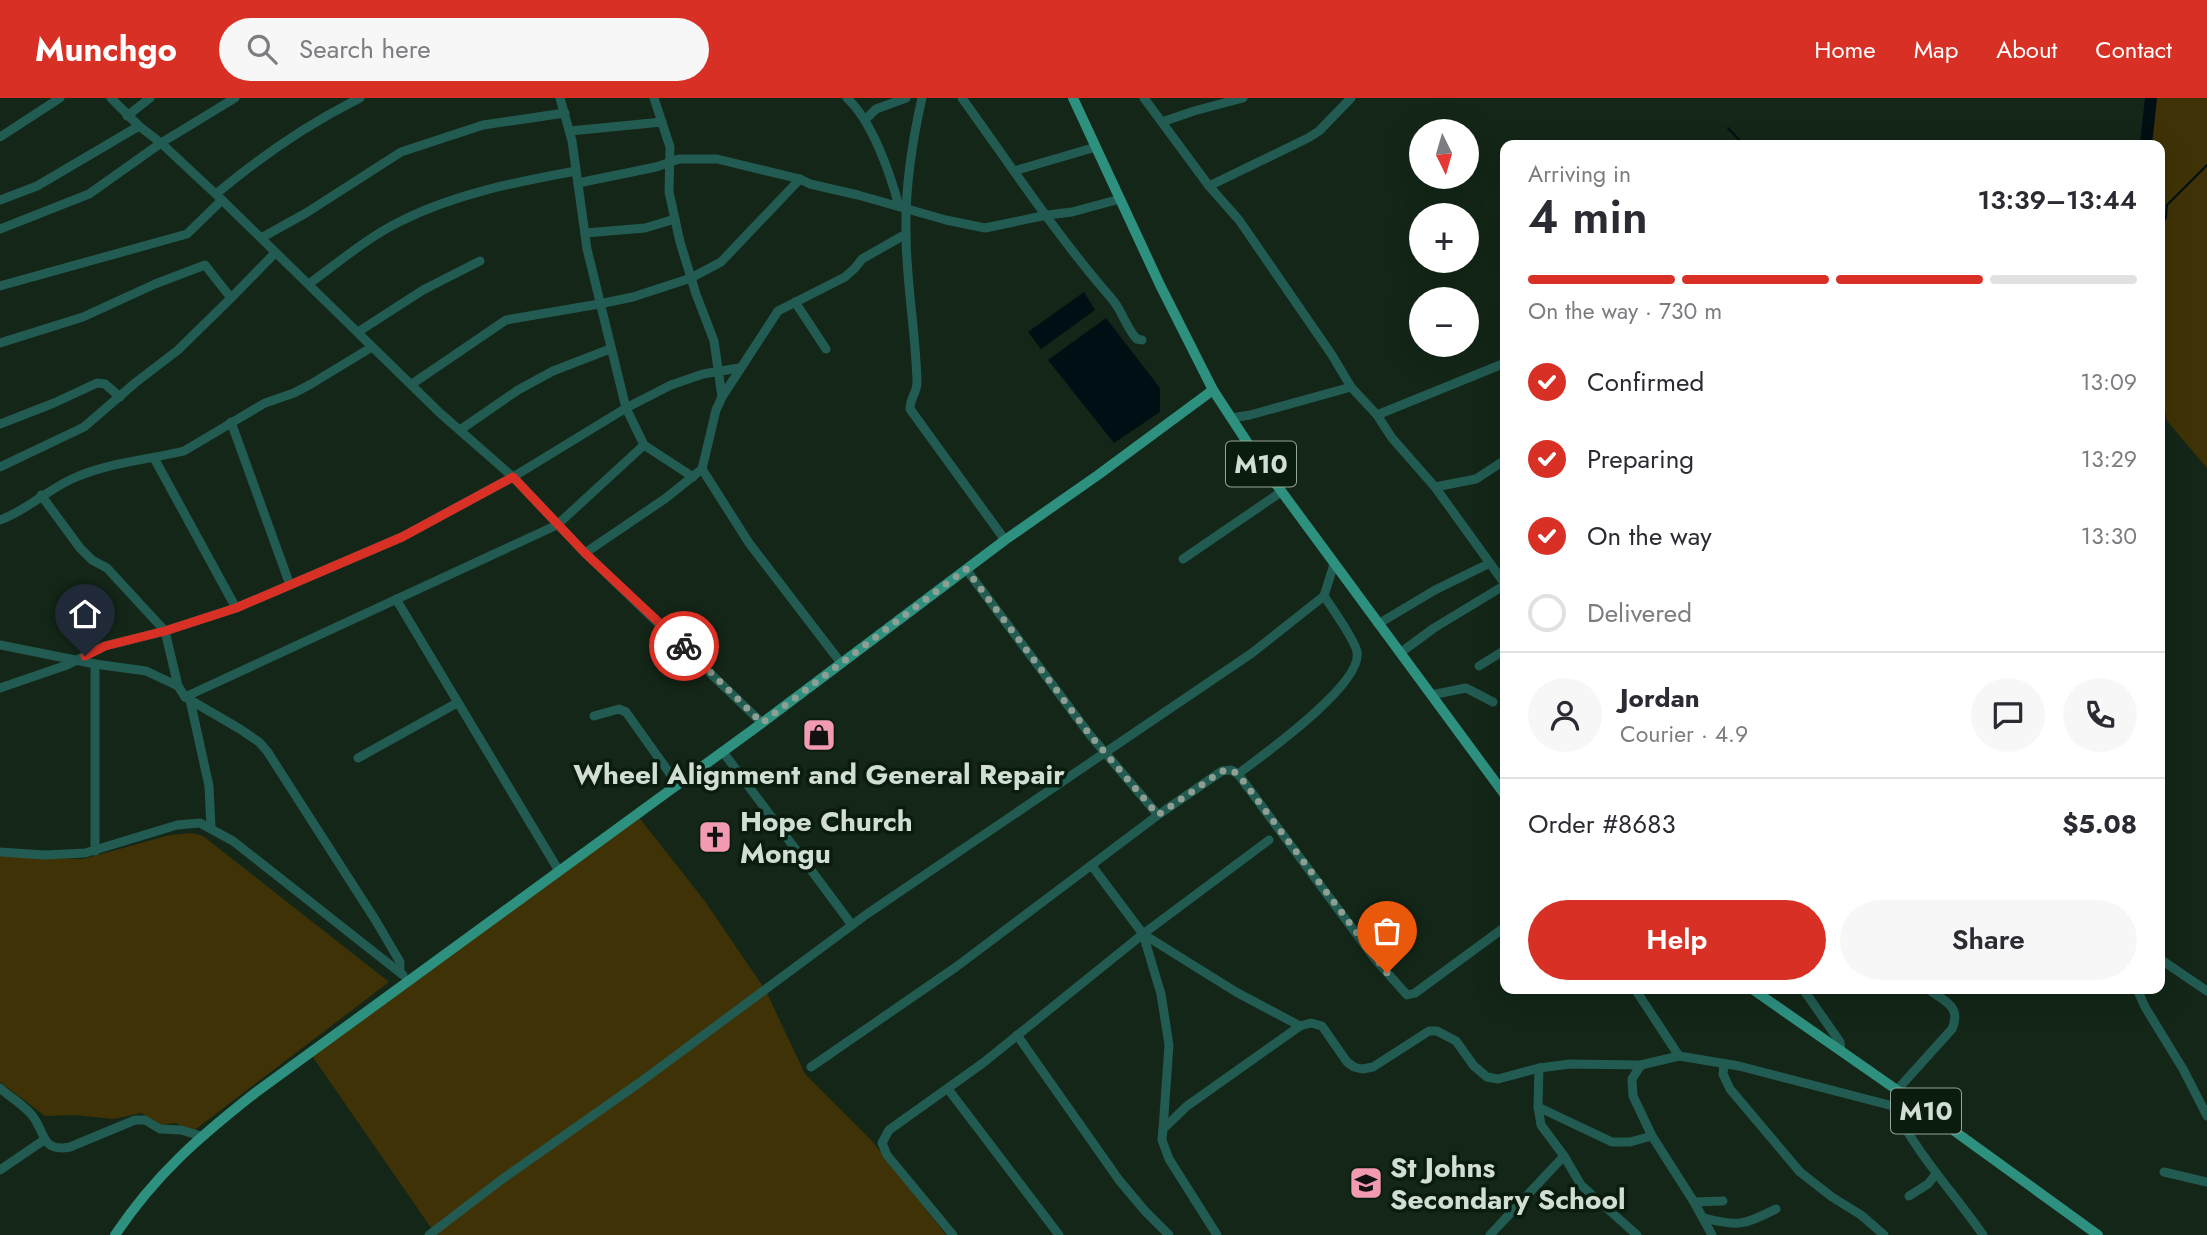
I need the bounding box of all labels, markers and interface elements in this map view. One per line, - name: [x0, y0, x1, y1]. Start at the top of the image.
- search box: [219, 18, 709, 81]
- text: Munchgo: [35, 26, 177, 73]
- icon: search: [243, 30, 281, 68]
- text: Search here: [299, 30, 431, 68]
- text: Home: [1814, 32, 1876, 67]
- text: Map: [1914, 32, 1958, 67]
- text: About: [1996, 32, 2057, 67]
- text: Contact: [2095, 32, 2172, 67]
- north arrow: [1409, 119, 1479, 189]
- map controls: [1409, 119, 1479, 357]
- text: Arriving in: [1528, 157, 1631, 191]
- text: 13:39–13:44: [1977, 181, 2137, 219]
- text: 4 min: [1528, 184, 1648, 250]
- button: +: [1409, 203, 1479, 273]
- button: −: [1409, 287, 1479, 357]
- text: On the way · 730 m: [1528, 294, 1722, 328]
- icon: check: [1528, 363, 1566, 401]
- text: Confirmed: [1587, 363, 1704, 401]
- text: 13:09: [2080, 365, 2137, 399]
- icon: check: [1528, 440, 1566, 478]
- text: Preparing: [1587, 440, 1694, 478]
- road number: M10: [1226, 442, 1296, 486]
- text: 13:29: [2081, 442, 2137, 476]
- icon: check: [1528, 517, 1566, 555]
- text: On the way: [1587, 517, 1712, 555]
- text: 13:30: [2081, 519, 2137, 553]
- pin: [55, 584, 115, 656]
- text: Delivered: [1587, 594, 1692, 632]
- icon: home: [66, 595, 104, 633]
- courier: [649, 611, 719, 681]
- icon: bike: [665, 627, 703, 665]
- button: person: [1528, 678, 1602, 752]
- button: chat: [1971, 678, 2045, 752]
- button: phone: [2063, 678, 2137, 752]
- text: Jordan: [1620, 679, 1700, 717]
- shop icon: Wheel Alignment and General Repair: [800, 716, 838, 754]
- text: Courier · 4.9: [1620, 717, 1748, 751]
- place label: Wheel Alignment and General Repair: [573, 754, 1065, 795]
- place label: Hope Church Mongu: [740, 801, 913, 874]
- text: Order #8683: [1528, 805, 1676, 843]
- text: $5.08: [2062, 805, 2137, 843]
- church icon: Hope Church Mongu: [696, 818, 734, 856]
- button: Help: [1528, 900, 1826, 980]
- button: Share: [1840, 900, 2137, 980]
- pin: [1357, 901, 1417, 973]
- icon: bag: [1368, 912, 1406, 950]
- road number: M10: [1891, 1088, 1961, 1134]
- place label: St Johns Secondary School: [1390, 1147, 1626, 1220]
- school or university icon: St Johns Secondary School: [1347, 1164, 1385, 1202]

